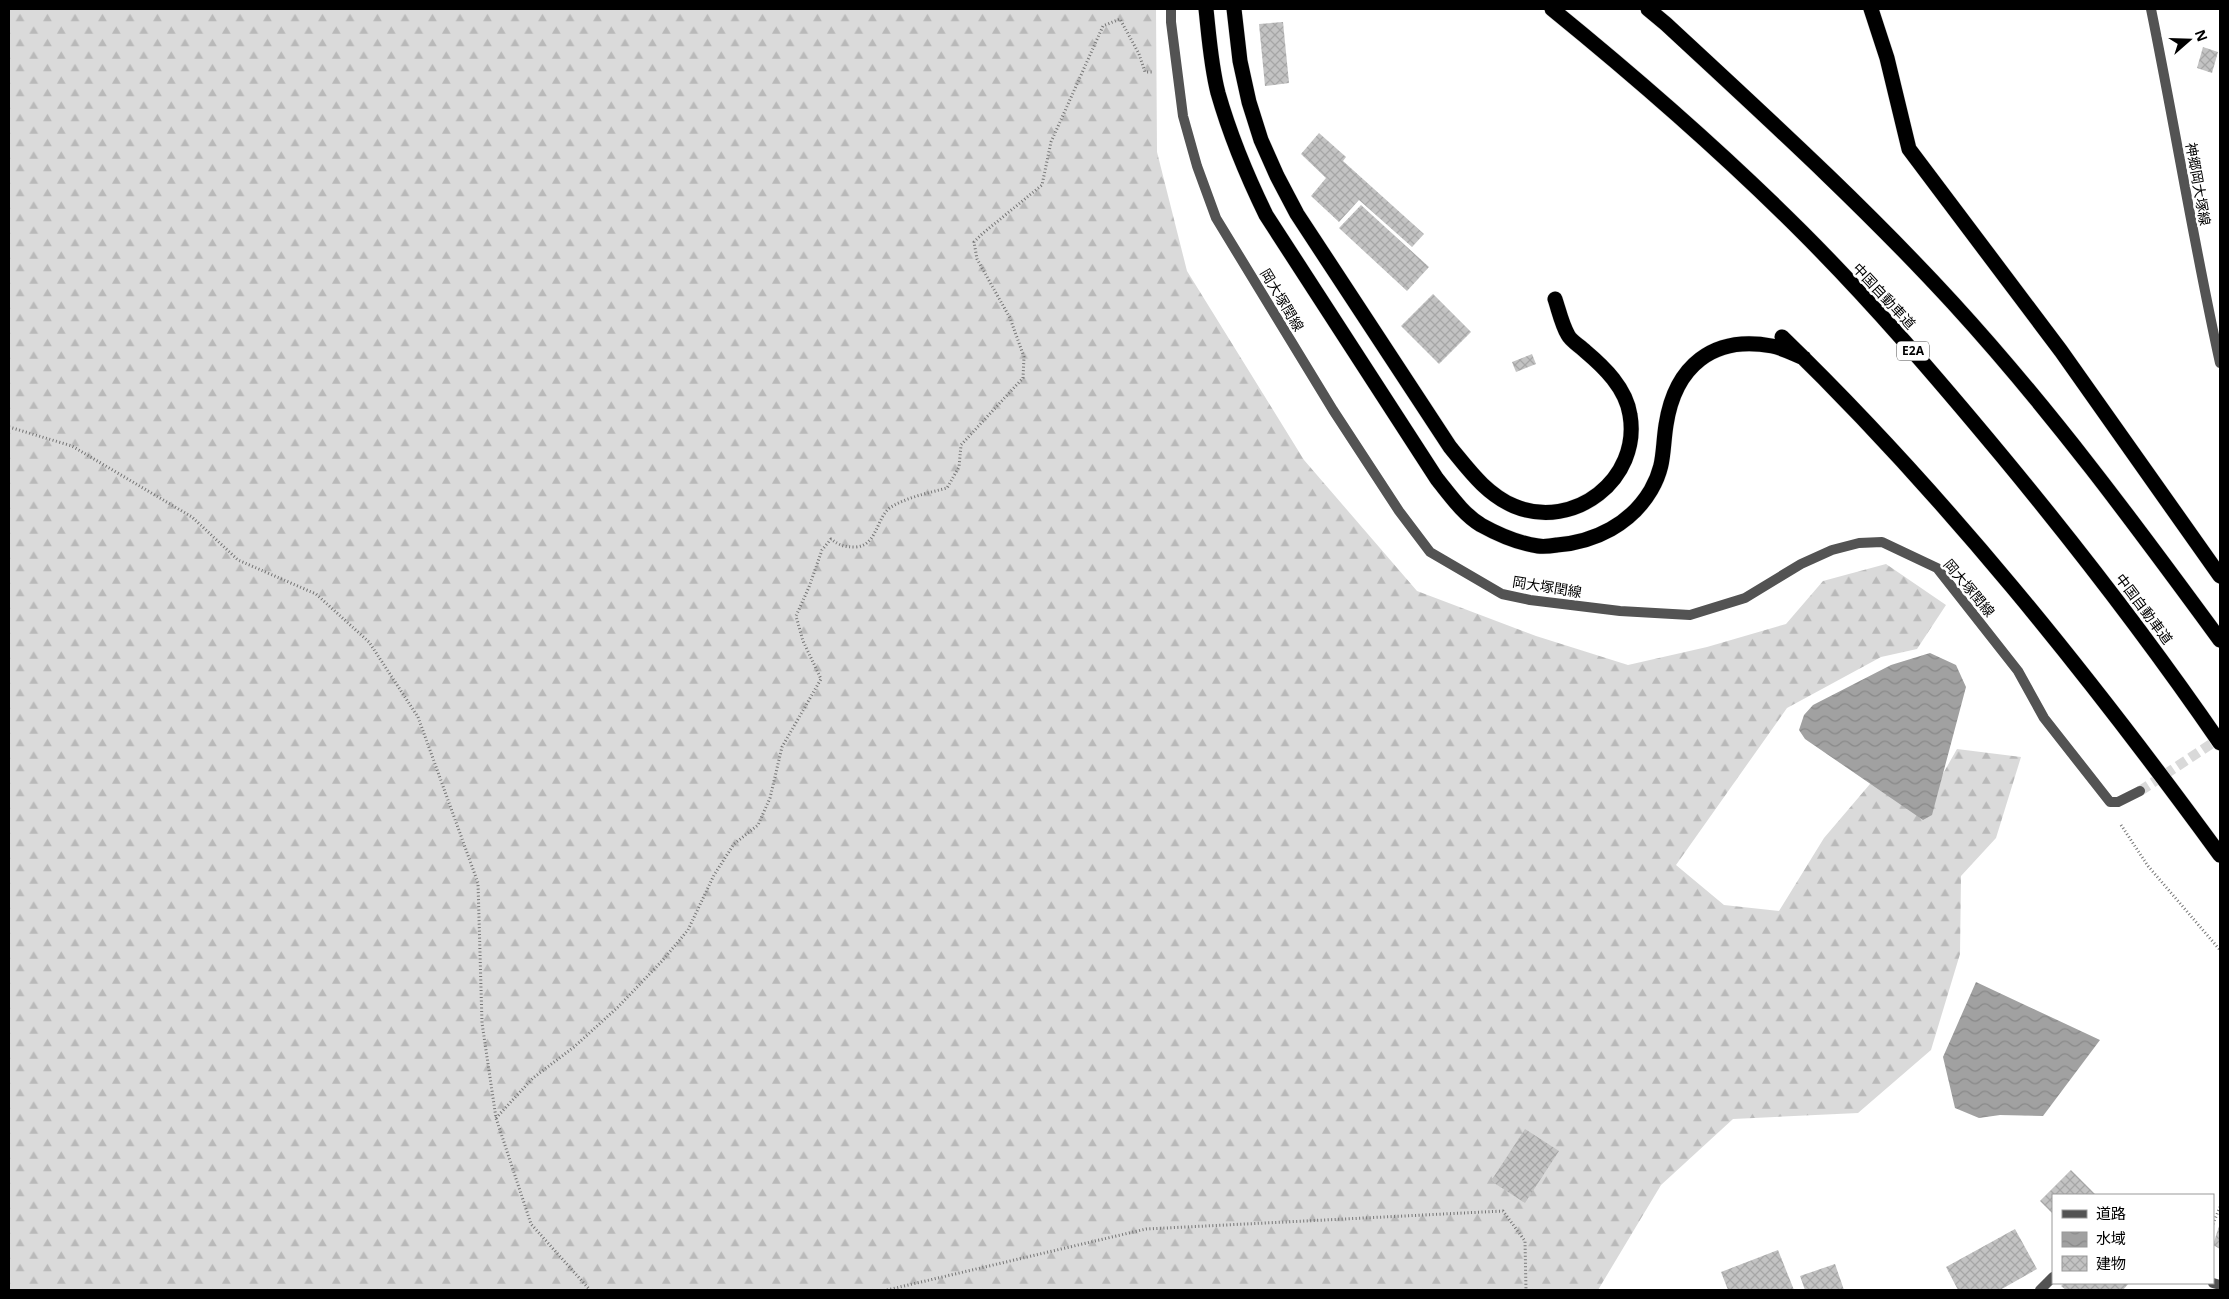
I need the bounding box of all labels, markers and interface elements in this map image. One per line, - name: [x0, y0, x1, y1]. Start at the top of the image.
- north arrow: [2164, 15, 2214, 65]
- text: N: [2191, 27, 2213, 44]
- street label: 神郷岡大塚線: [2182, 141, 2215, 227]
- street label: 中国自動車道: [1849, 258, 1920, 333]
- street label: 岡大塚閏線: [1256, 265, 1309, 335]
- road number: E2A: [1897, 342, 1929, 361]
- street label: 岡大塚閏線: [1940, 555, 1999, 621]
- street label: 中国自動車道: [2112, 569, 2177, 648]
- street label: 岡大塚閏線: [1511, 572, 1583, 601]
- legend: [2052, 1194, 2214, 1284]
- text: 道路: [2096, 1203, 2126, 1223]
- text: 水域: [2096, 1228, 2126, 1248]
- text: 建物: [2096, 1253, 2126, 1273]

